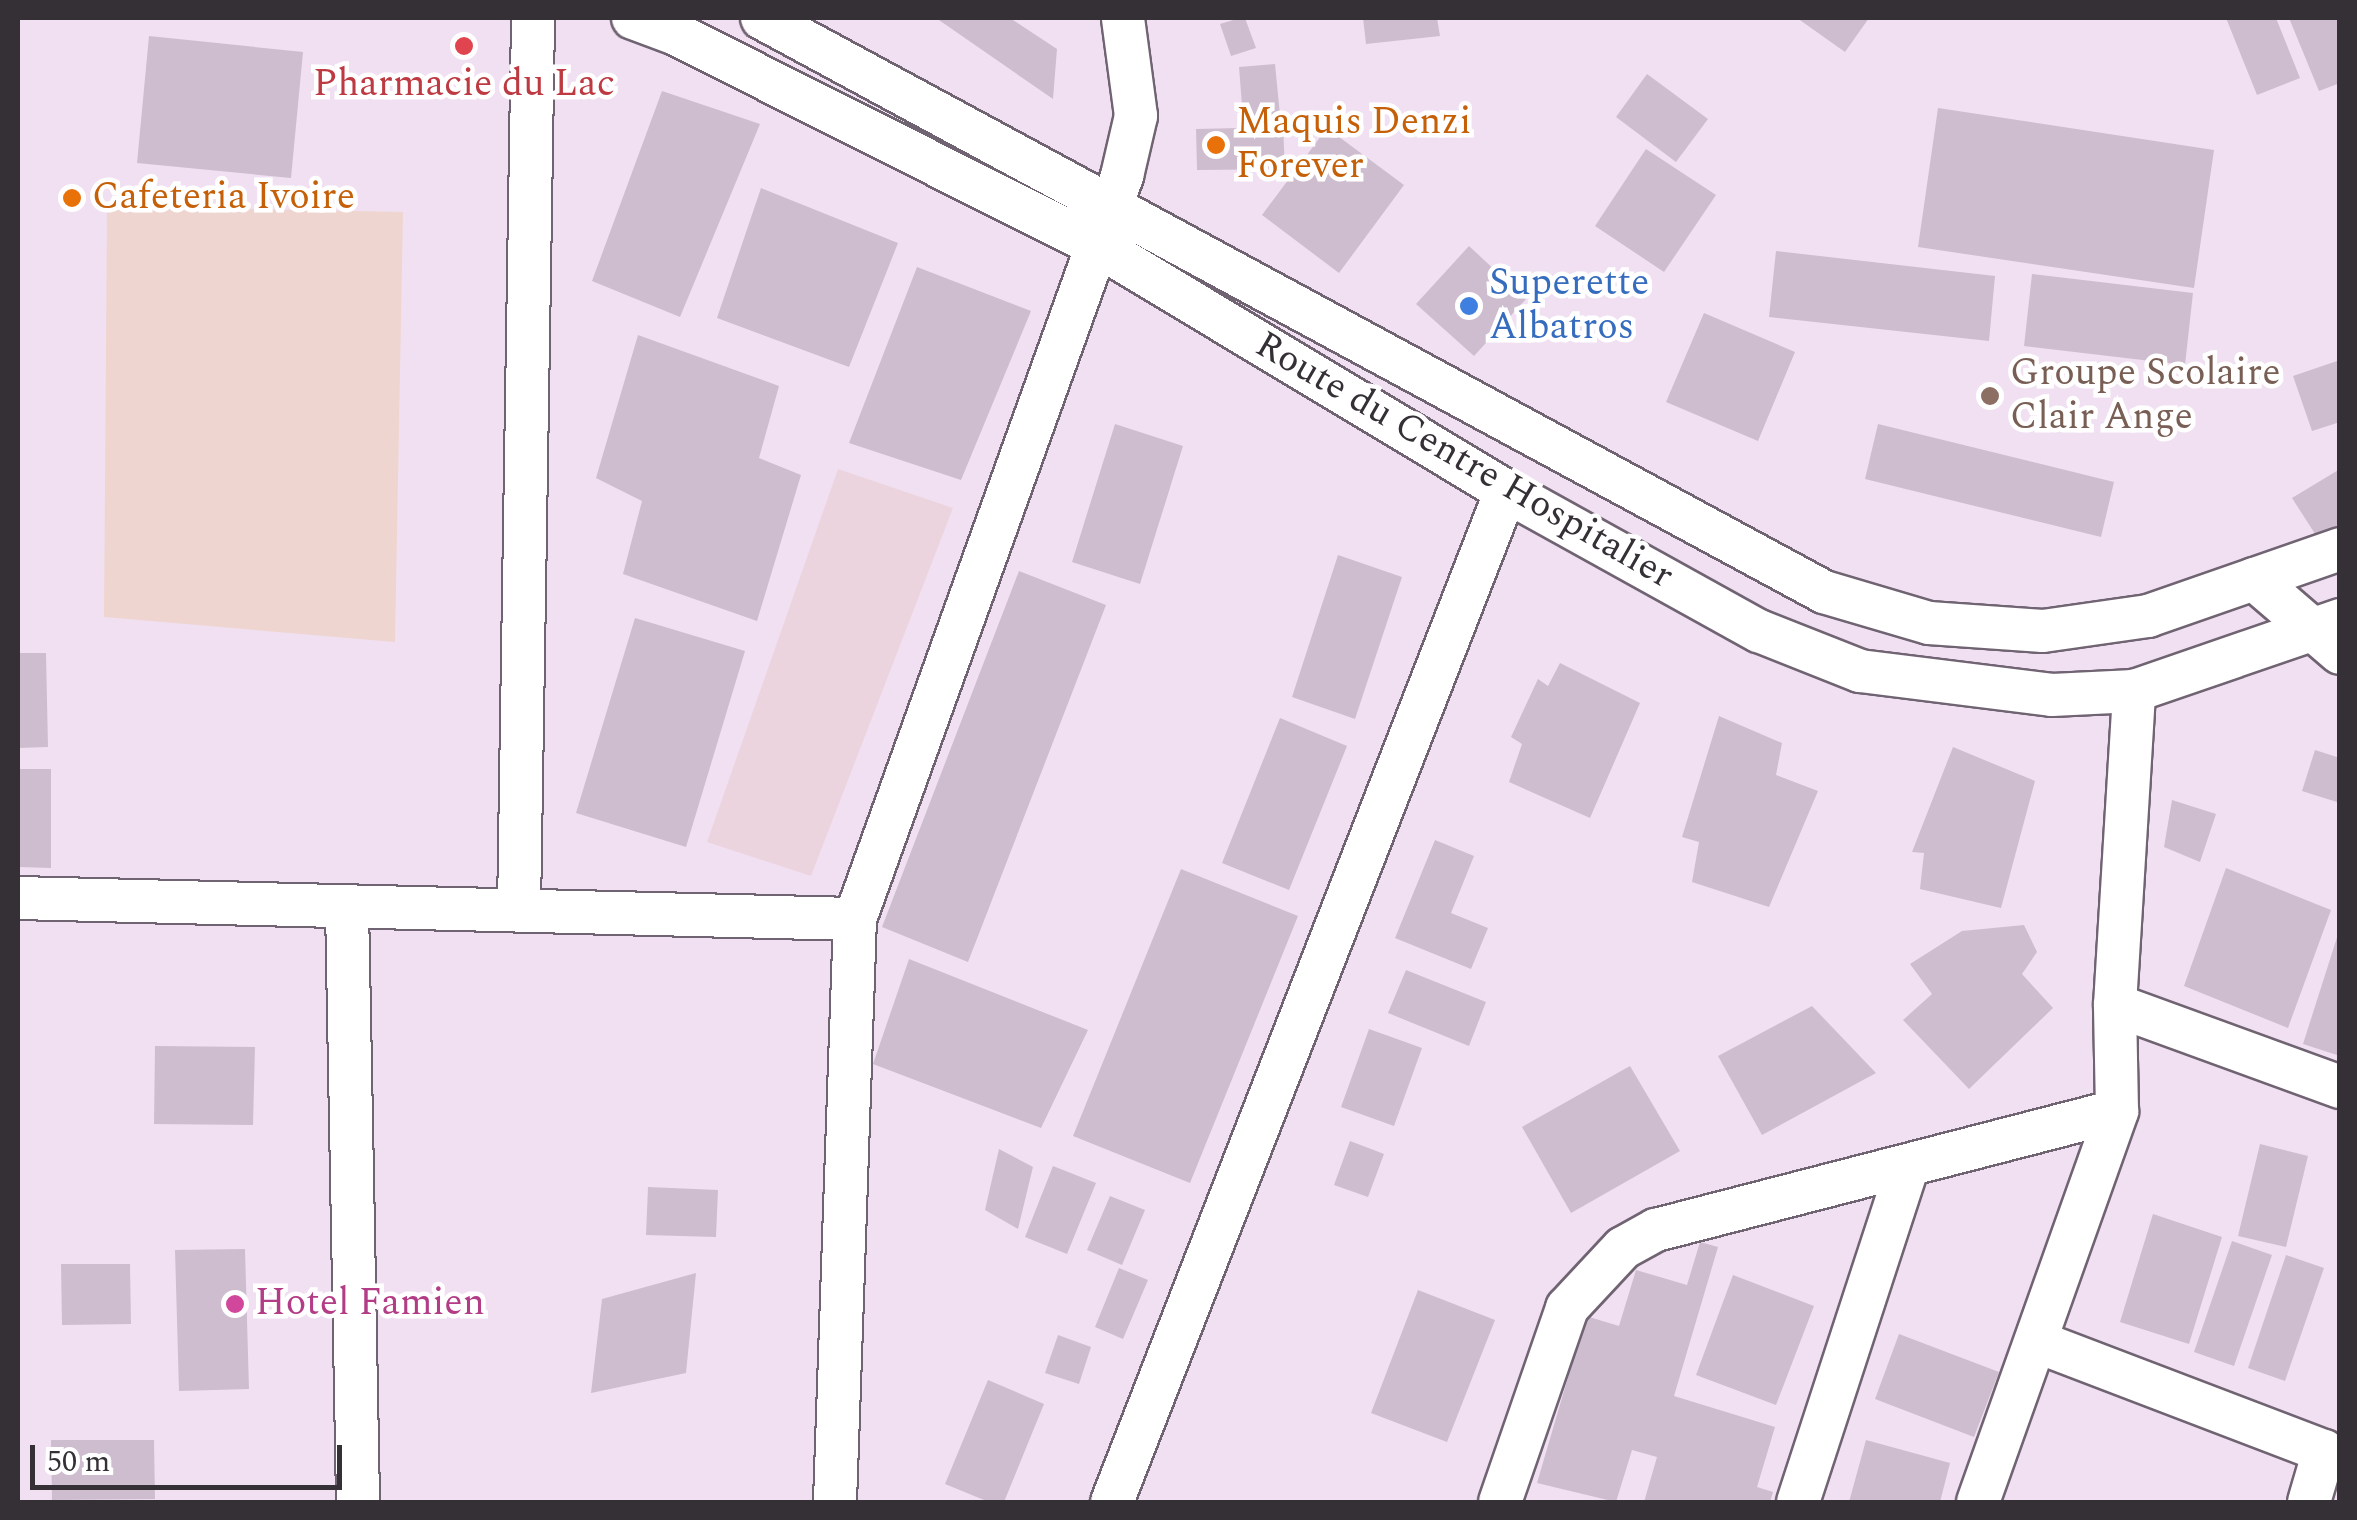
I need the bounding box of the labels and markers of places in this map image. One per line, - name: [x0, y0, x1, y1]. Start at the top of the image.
- marker: Pharmacie du Lac: [453, 35, 475, 57]
- place label: Pharmacie du Lac: [313, 62, 615, 108]
- place label: Maquis Denzi Forever: [1236, 100, 1471, 190]
- marker: Maquis Denzi Forever: [1205, 134, 1227, 156]
- place label: Cafeteria Ivoire: [92, 175, 355, 221]
- marker: Cafeteria Ivoire: [61, 187, 83, 209]
- place label: Superette Albatros: [1489, 261, 1649, 350]
- marker: Superette Albatros: [1458, 295, 1480, 317]
- place label: Groupe Scolaire Clair Ange: [2010, 351, 2281, 440]
- marker: Groupe Scolaire Clair Ange: [1979, 385, 2001, 407]
- place label: Hotel Famien: [255, 1281, 485, 1327]
- marker: Hotel Famien: [224, 1293, 246, 1315]

